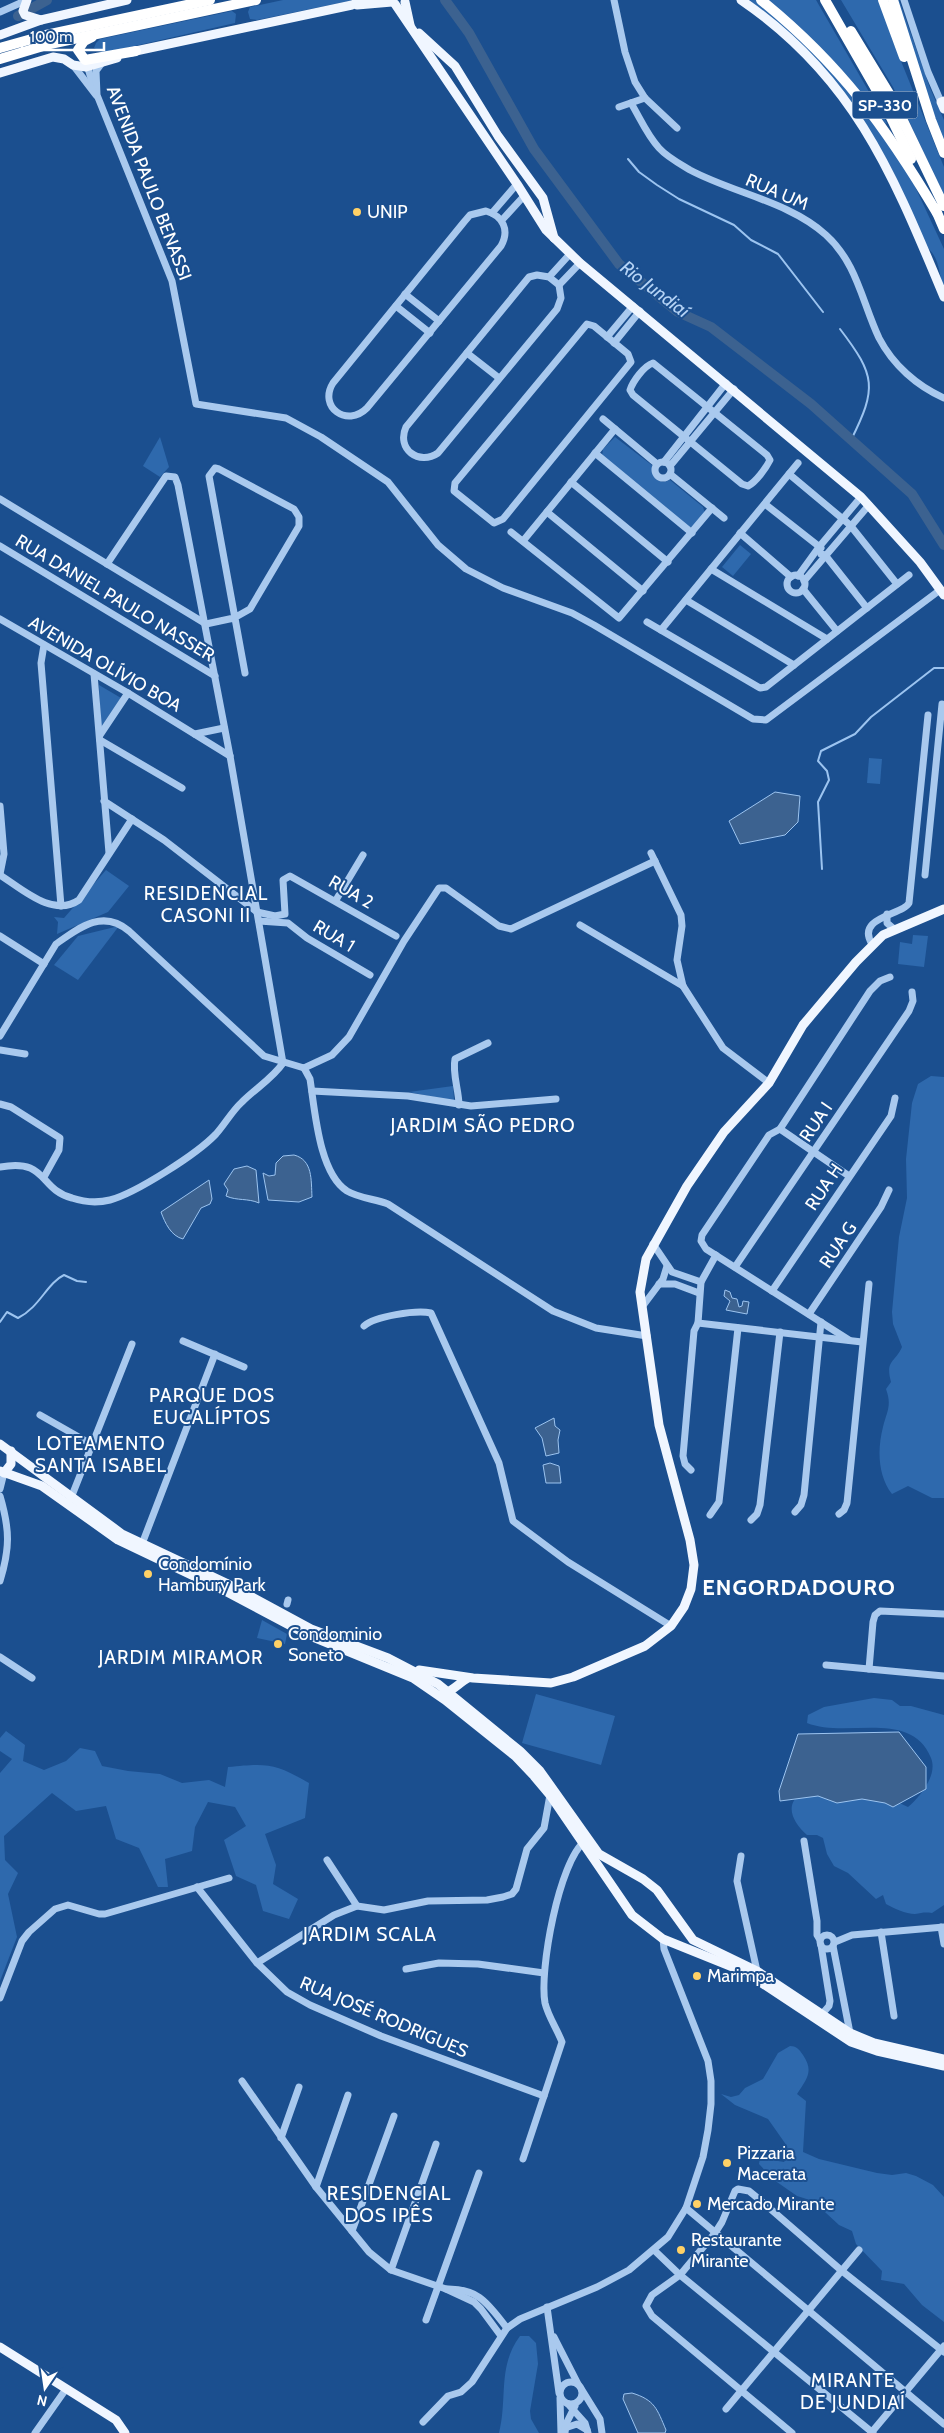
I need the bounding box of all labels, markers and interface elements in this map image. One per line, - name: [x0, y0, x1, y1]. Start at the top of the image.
- scale bar: [22, 20, 105, 52]
- text: 100 m: [30, 28, 72, 46]
- street label: AVENIDA PAULO BENASSI: [102, 83, 196, 283]
- road number: SP-330: [852, 92, 918, 118]
- street label: RUA UM: [742, 169, 812, 215]
- place label: UNIP: [367, 201, 408, 223]
- marker: UNIP: [351, 206, 363, 218]
- water label: Rio Jundiaí: [616, 256, 696, 324]
- street label: RUA DANIEL PAULO NASSER: [11, 530, 219, 666]
- street label: AVENIDA OLÍVIO BOA: [25, 611, 185, 717]
- street label: RUA 2: [325, 870, 377, 914]
- district label: RESIDENCIAL CASONI II: [144, 882, 268, 927]
- street label: RUA 1: [309, 915, 359, 957]
- street label: RUA I: [795, 1098, 837, 1146]
- district label: JARDIM SÃO PEDRO: [389, 1113, 576, 1137]
- street label: RUA H: [800, 1160, 848, 1214]
- street label: RUA G: [815, 1218, 861, 1272]
- district label: PARQUE DOS EUCALÍPTOS: [149, 1384, 275, 1429]
- district label: LOTEAMENTO SANTA ISABEL: [35, 1432, 167, 1477]
- place label: Condomínio Hambury Park: [158, 1553, 267, 1596]
- marker: Condomínio Hambury Park: [142, 1568, 154, 1580]
- district label: ENGORDADOURO: [702, 1574, 896, 1601]
- place label: Condominio Soneto: [288, 1623, 382, 1666]
- marker: Condominio Soneto: [272, 1638, 284, 1650]
- district label: JARDIM MIRAMOR: [97, 1646, 264, 1669]
- district label: JARDIM SCALA: [302, 1923, 437, 1946]
- place label: Marimpa: [707, 1965, 774, 1987]
- marker: Marimpa: [691, 1970, 703, 1982]
- street label: RUA JOSÉ RODRIGUES: [297, 1972, 471, 2062]
- place label: Pizzaria Macerata: [737, 2142, 806, 2185]
- marker: Pizzaria Macerata: [721, 2157, 733, 2169]
- district label: RESIDENCIAL DOS IPÊS: [327, 2182, 451, 2227]
- place label: Mercado Mirante: [707, 2193, 834, 2215]
- marker: Mercado Mirante: [691, 2198, 703, 2210]
- place label: Restaurante Mirante: [691, 2229, 782, 2272]
- marker: Restaurante Mirante: [675, 2244, 687, 2256]
- north arrow: [20, 2363, 70, 2413]
- district label: MIRANTE DE JUNDIAÍ: [800, 2369, 906, 2414]
- text: N: [35, 2391, 49, 2411]

